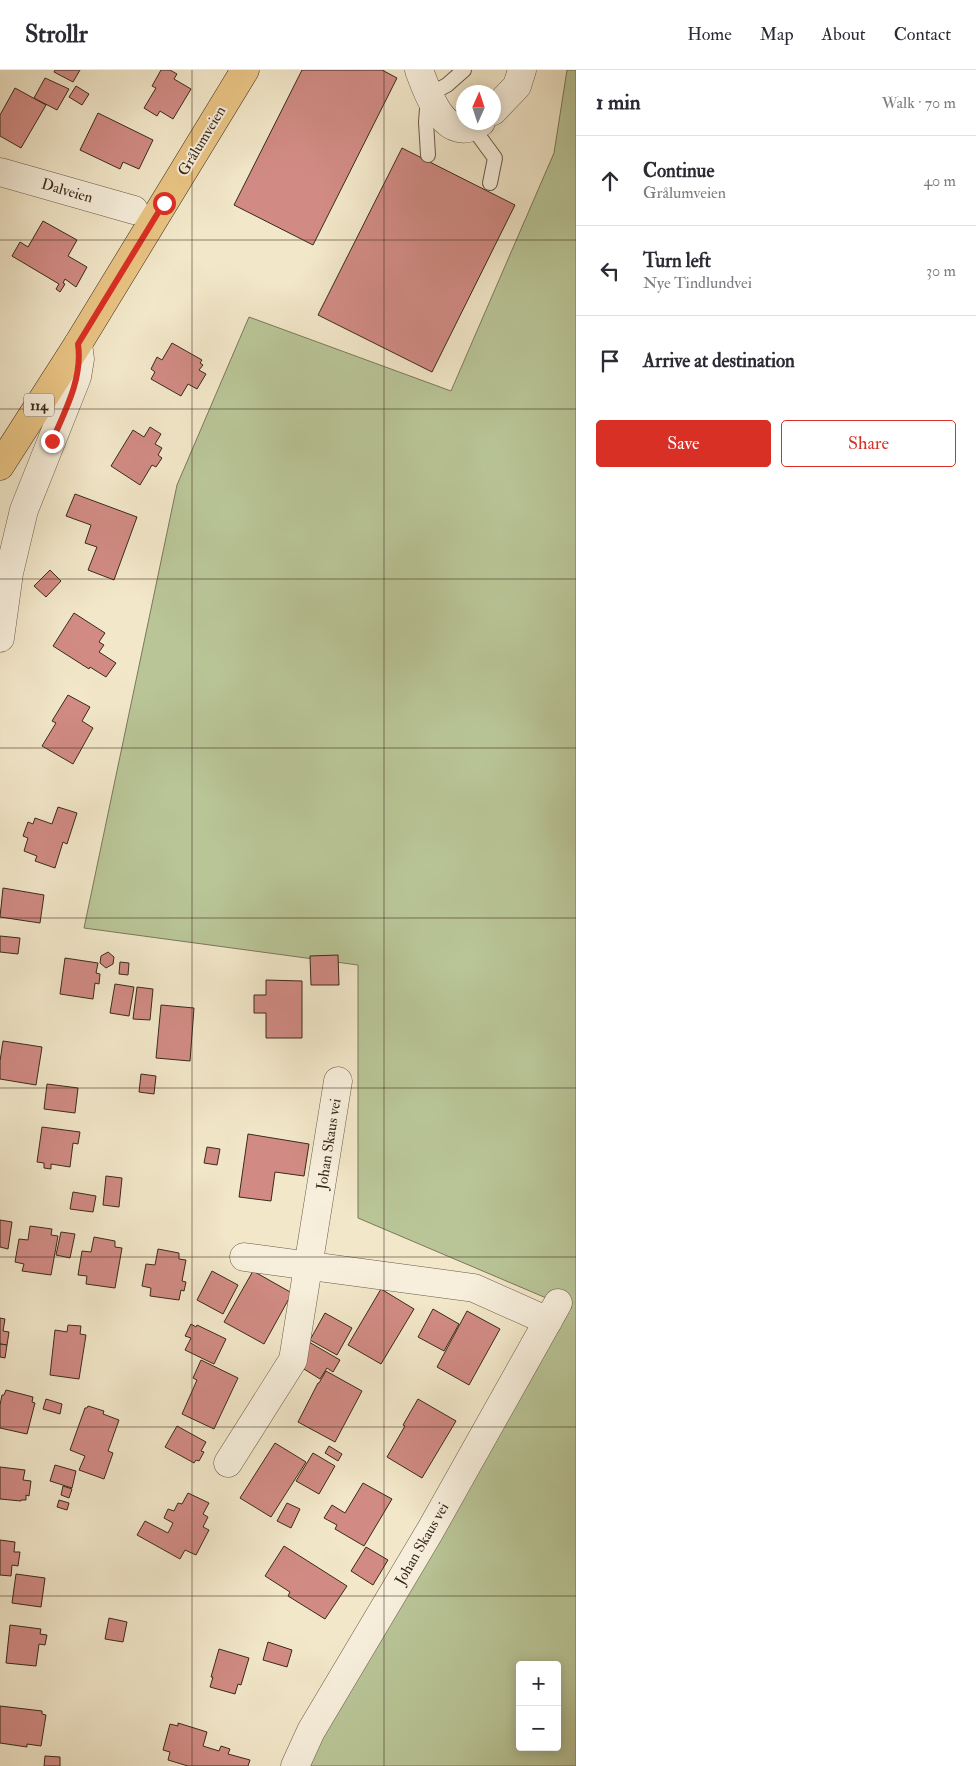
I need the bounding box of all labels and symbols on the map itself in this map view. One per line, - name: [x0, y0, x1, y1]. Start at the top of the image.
- north arrow: [456, 85, 501, 130]
- street label: Grålumveien: [174, 103, 230, 179]
- street label: Dalveien: [39, 175, 95, 207]
- route start: [153, 192, 176, 215]
- road number: 114: [24, 394, 54, 416]
- route end: [41, 430, 64, 453]
- street label: Johan Skaus vei: [312, 1097, 347, 1192]
- street label: Johan Skaus vei: [390, 1499, 454, 1590]

